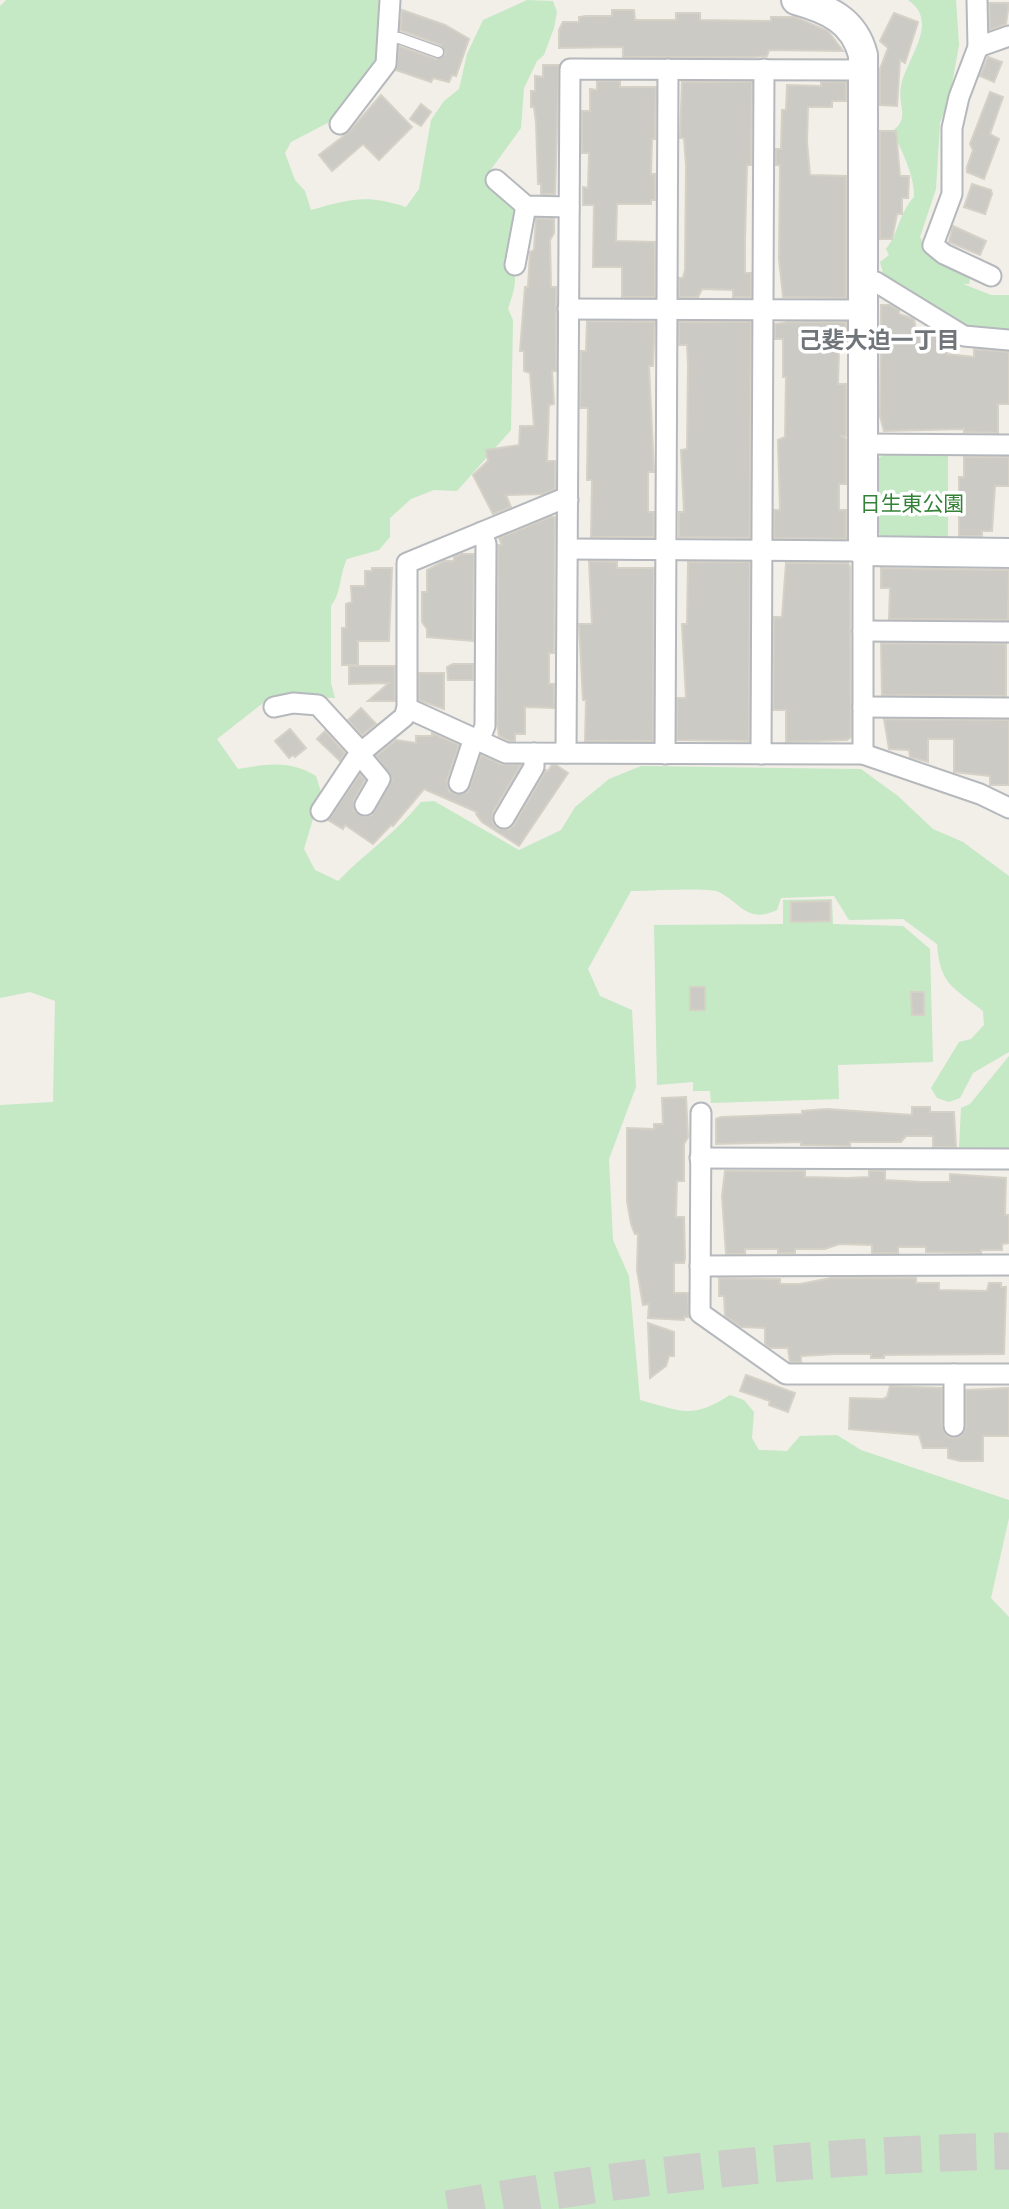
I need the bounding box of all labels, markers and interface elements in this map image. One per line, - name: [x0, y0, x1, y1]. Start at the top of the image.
- district label: 己斐大迫一丁目: [799, 325, 960, 354]
- park label: 日生東公園: [860, 490, 965, 516]

